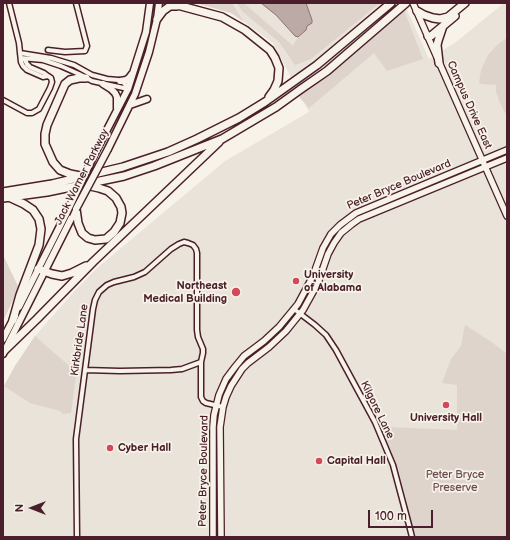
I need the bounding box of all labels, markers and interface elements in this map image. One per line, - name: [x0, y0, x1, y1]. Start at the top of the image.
- street label: Campus Drive East: [444, 59, 494, 151]
- street label: Jack Warner Parkway: [52, 127, 112, 227]
- street label: Peter Bryce Boulevard: [345, 157, 453, 213]
- place label: University of Alabama: [304, 268, 361, 294]
- marker: University of Alabama: [291, 276, 301, 286]
- place label: Northeast Medical Building: [143, 279, 227, 305]
- marker: Northeast Medical Building: [230, 286, 242, 298]
- street label: Kirkbride Lane: [68, 303, 92, 377]
- street label: Kilgore Lane: [357, 379, 397, 441]
- marker: University Hall: [441, 400, 451, 410]
- place label: University Hall: [410, 411, 482, 425]
- street label: Peter Bryce Boulevard: [196, 415, 212, 527]
- place label: Cyber Hall: [118, 441, 171, 455]
- marker: Cyber Hall: [105, 443, 115, 453]
- place label: Capital Hall: [327, 454, 386, 468]
- marker: Capital Hall: [314, 456, 324, 466]
- park label: Peter Bryce Preserve: [426, 468, 484, 494]
- north arrow: [12, 488, 52, 528]
- scale bar: [370, 502, 435, 528]
- text: N: [13, 504, 26, 512]
- text: 100 m: [375, 509, 407, 524]

